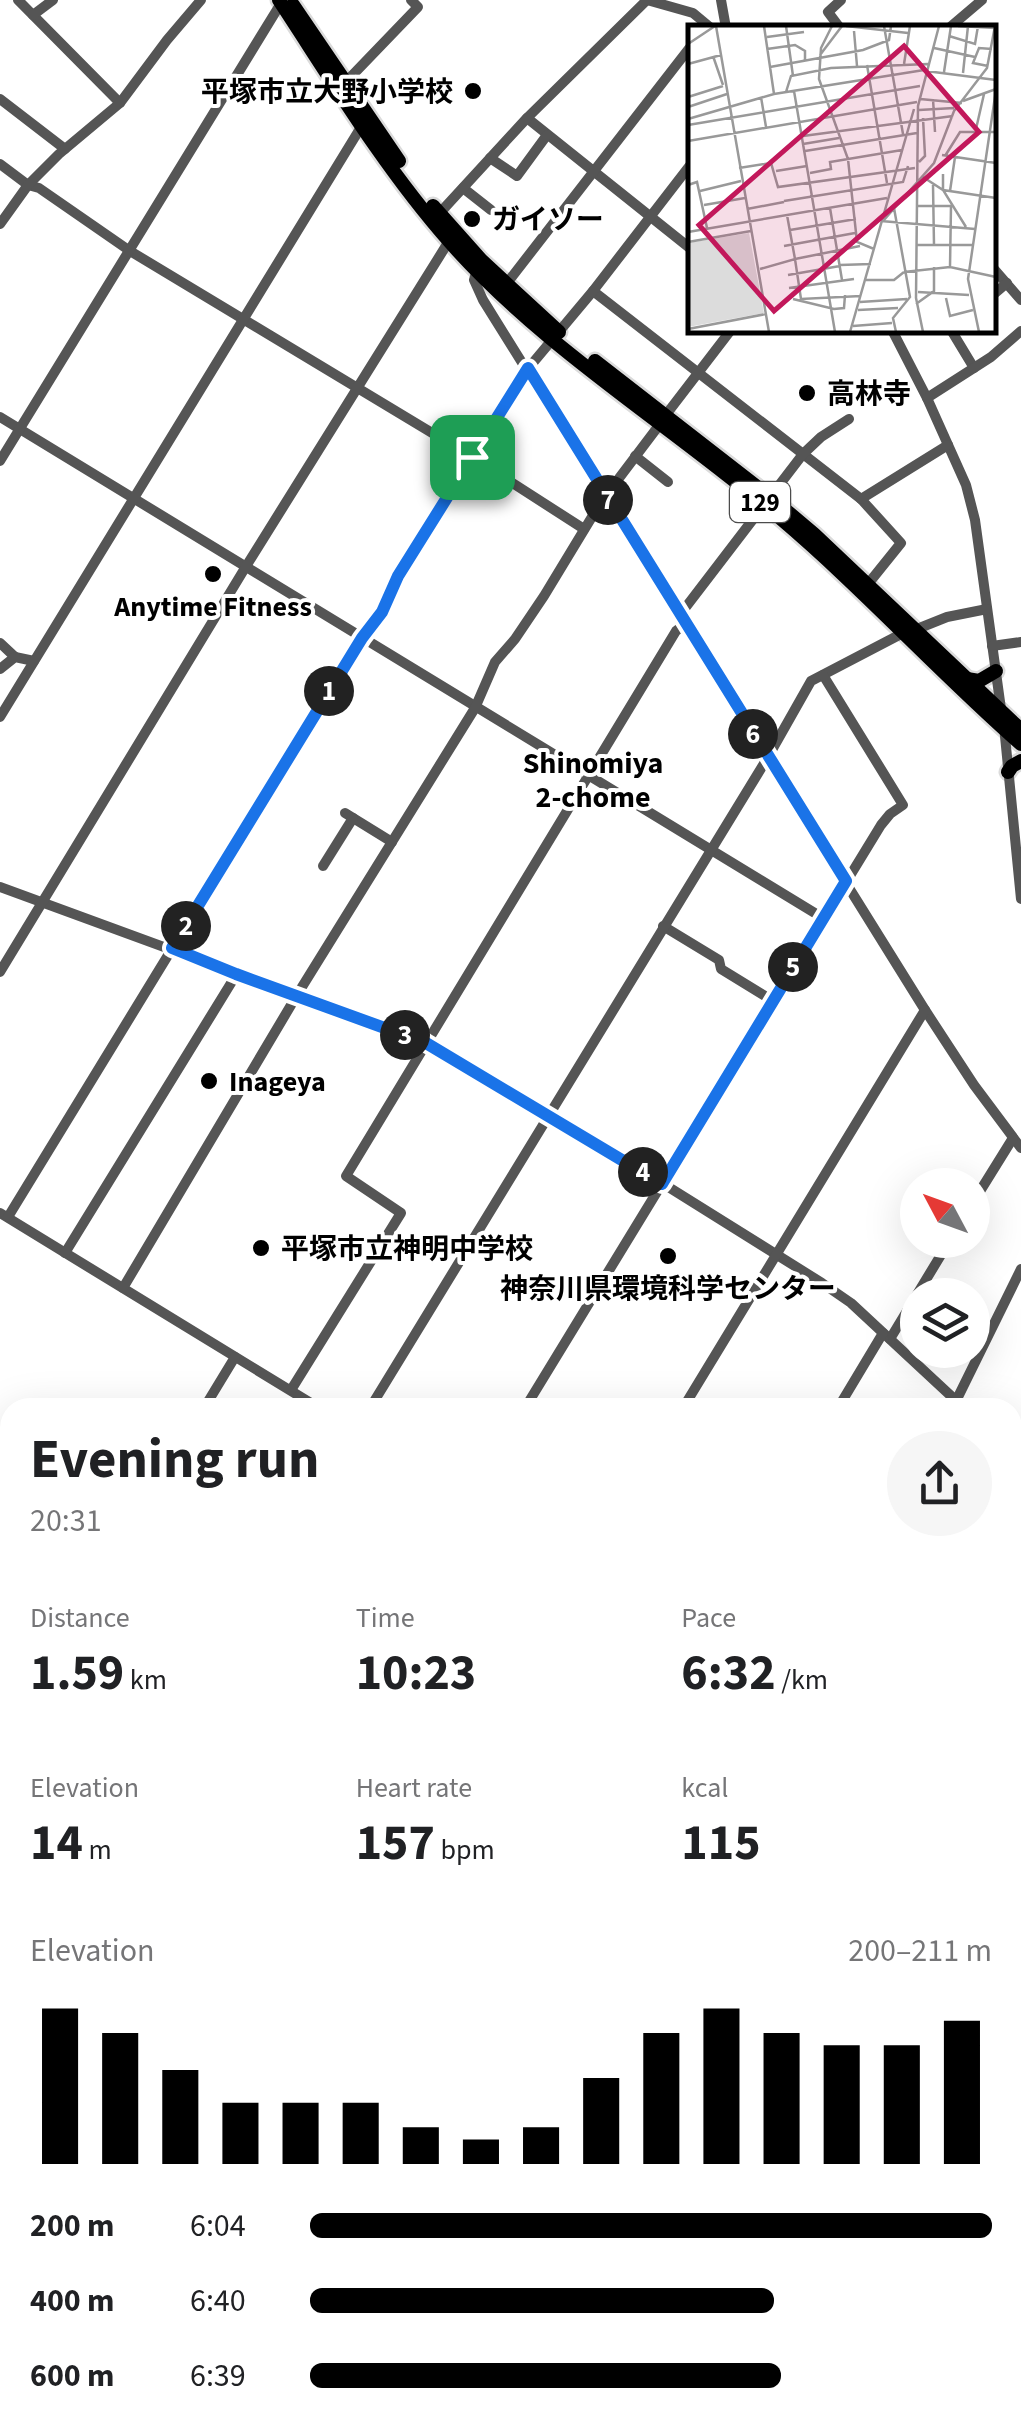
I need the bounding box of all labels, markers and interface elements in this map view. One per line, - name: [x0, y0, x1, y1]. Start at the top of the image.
- inset map: [688, 25, 996, 332]
- place label: 平塚市立大野小学校: [201, 72, 453, 112]
- marker: 平塚市立大野小学校: [462, 80, 484, 102]
- place label: ガイソー: [492, 200, 604, 240]
- marker: ガイソー: [461, 208, 483, 230]
- place label: 高林寺: [827, 374, 911, 414]
- marker: 高林寺: [796, 382, 818, 404]
- pin: [430, 415, 515, 500]
- icon: arrive: [445, 430, 500, 485]
- pin: 7: [583, 475, 633, 525]
- text: 7: [601, 480, 615, 520]
- road number: 129: [730, 482, 790, 522]
- marker: Anytime Fitness: [202, 563, 224, 585]
- place label: Anytime Fitness: [113, 587, 312, 627]
- pin: 1: [304, 666, 354, 716]
- text: 1: [322, 671, 336, 711]
- pin: 6: [728, 709, 778, 759]
- text: 6: [746, 714, 760, 754]
- district label: Shinomiya 2-chome: [523, 742, 663, 819]
- pin: 2: [161, 901, 211, 951]
- text: 2: [179, 906, 193, 946]
- pin: 5: [768, 942, 818, 992]
- text: 5: [786, 947, 800, 987]
- pin: 3: [380, 1010, 430, 1060]
- text: 3: [398, 1015, 412, 1055]
- place label: Inageya: [229, 1062, 326, 1102]
- marker: Inageya: [198, 1070, 220, 1092]
- pin: 4: [618, 1147, 668, 1197]
- text: 4: [636, 1152, 650, 1192]
- north arrow: [900, 1168, 990, 1258]
- map controls: [900, 1168, 990, 1368]
- place label: 平塚市立神明中学校: [281, 1229, 533, 1269]
- marker: 平塚市立神明中学校: [250, 1237, 272, 1259]
- marker: 神奈川県環境科学センター: [657, 1245, 679, 1267]
- place label: 神奈川県環境科学センター: [500, 1269, 836, 1309]
- button: layers: [900, 1278, 990, 1368]
- text: Evening run: [30, 1421, 319, 1499]
- button: share: [887, 1431, 992, 1536]
- text: 20:31: [30, 1498, 102, 1544]
- text: Distance: [30, 1598, 130, 1638]
- text: Time: [356, 1598, 415, 1638]
- text: Pace: [681, 1598, 736, 1638]
- text: 1.59: [30, 1638, 124, 1709]
- text: 10:23: [356, 1638, 476, 1709]
- text: 6:32: [681, 1638, 776, 1709]
- text: km: [124, 1660, 167, 1700]
- text: /km: [776, 1660, 828, 1700]
- text: Elevation: [30, 1768, 139, 1808]
- text: Heart rate: [356, 1768, 472, 1808]
- text: kcal: [681, 1768, 728, 1808]
- text: 14: [30, 1808, 83, 1879]
- text: 157: [356, 1808, 435, 1879]
- text: 115: [681, 1808, 761, 1879]
- text: m: [83, 1830, 112, 1870]
- text: bpm: [435, 1830, 495, 1870]
- text: Elevation: [30, 1928, 155, 1974]
- text: 200–211 m: [848, 1928, 992, 1974]
- text: 200 m: [30, 2203, 115, 2249]
- text: 6:04: [190, 2203, 246, 2249]
- text: 400 m: [30, 2278, 115, 2324]
- text: 6:40: [190, 2278, 246, 2324]
- text: 600 m: [30, 2353, 115, 2399]
- text: 6:39: [190, 2353, 246, 2399]

